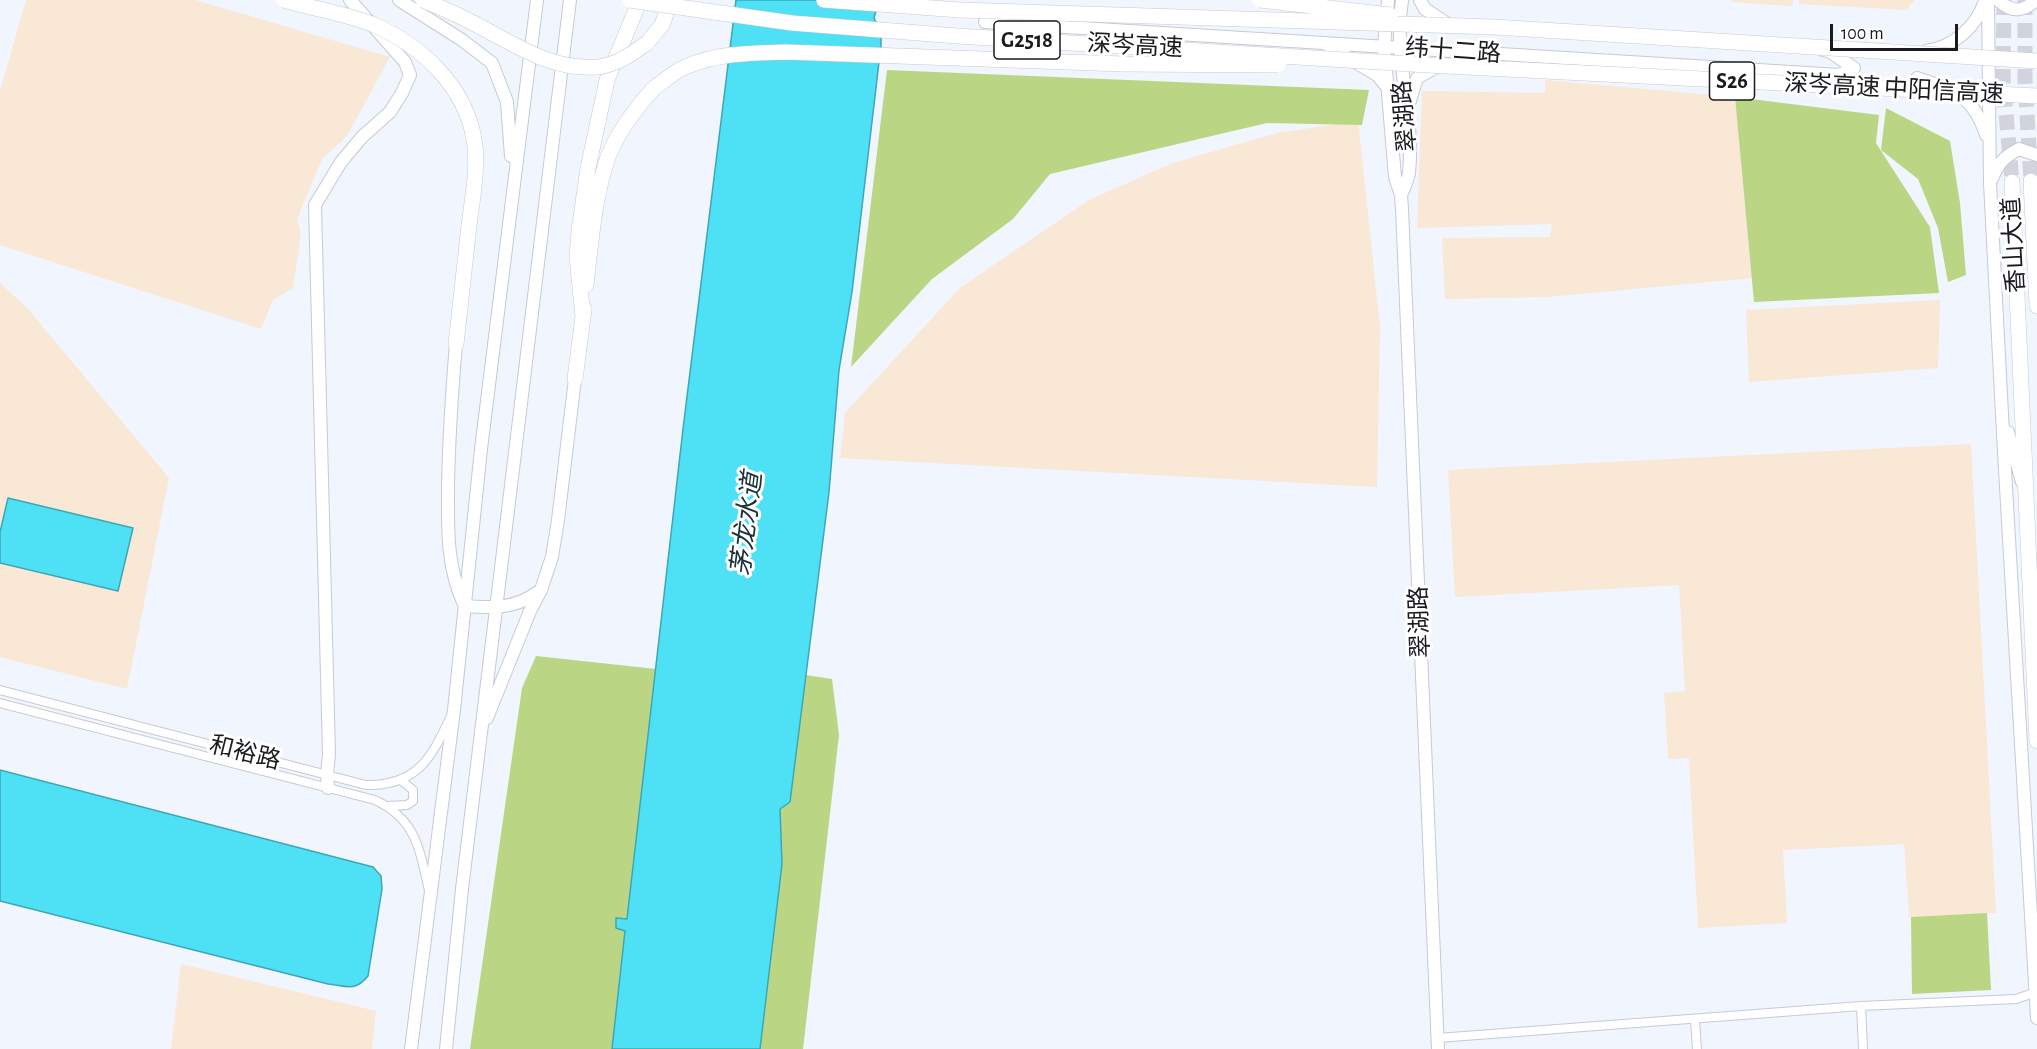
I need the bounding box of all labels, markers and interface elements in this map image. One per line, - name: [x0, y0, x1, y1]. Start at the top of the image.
- scale bar: [1833, 12, 1960, 50]
- road number: G2518: [994, 21, 1060, 59]
- text: 100 m: [1841, 25, 1884, 43]
- street label: 深岑高速: [1086, 29, 1184, 63]
- street label: 纬十二路: [1404, 33, 1502, 69]
- road number: S26: [1710, 62, 1754, 100]
- street label: 深岑高速 中阳信高速: [1783, 69, 2005, 109]
- street label: 翠湖路: [1388, 79, 1422, 153]
- street label: 香山大道: [1997, 196, 2031, 294]
- water label: 茅龙水道: [725, 470, 769, 578]
- street label: 翠湖路: [1404, 586, 1436, 658]
- street label: 和裕路: [207, 730, 283, 776]

